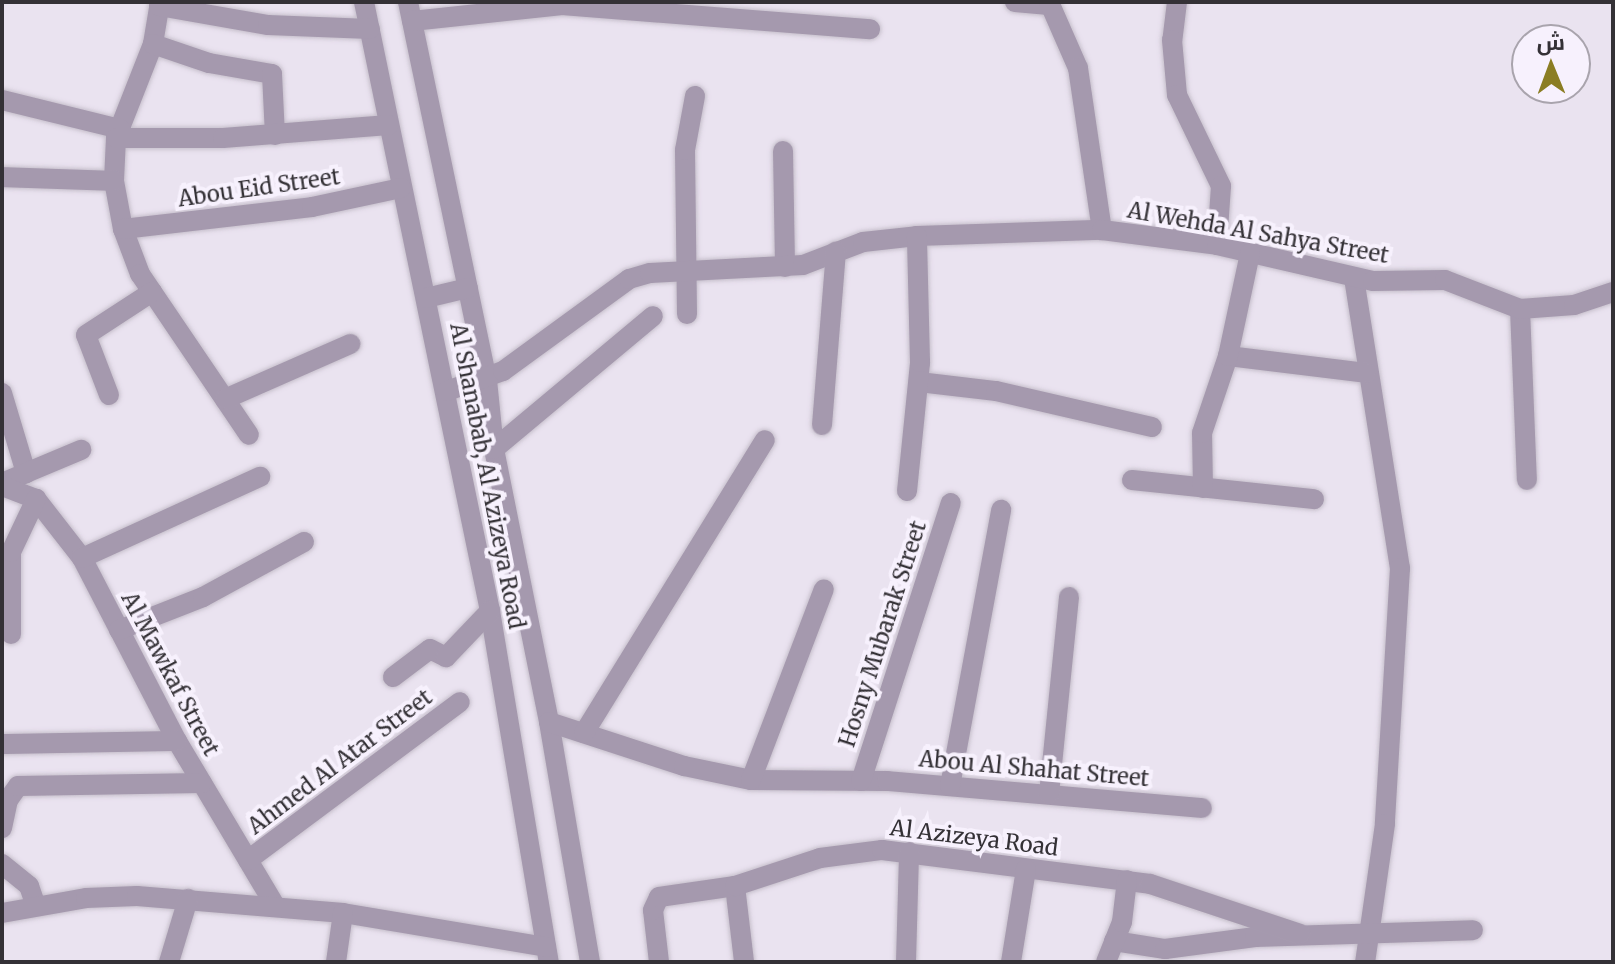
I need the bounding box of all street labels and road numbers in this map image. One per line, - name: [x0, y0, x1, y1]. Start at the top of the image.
- street label: Abou Eid Street: [176, 164, 342, 212]
- street label: Al Wehda Al Sahya Street: [1125, 197, 1391, 269]
- street label: Al Shanabab, Al Azizeya Road: [444, 321, 530, 631]
- street label: Hosny Mubarak Street: [834, 518, 932, 750]
- street label: Al Mawkaf Street: [116, 587, 224, 761]
- street label: Ahmed Al Atar Street: [243, 684, 437, 840]
- street label: Abou Al Shahat Street: [918, 746, 1150, 792]
- street label: Al Azizeya Road: [888, 815, 1060, 861]

